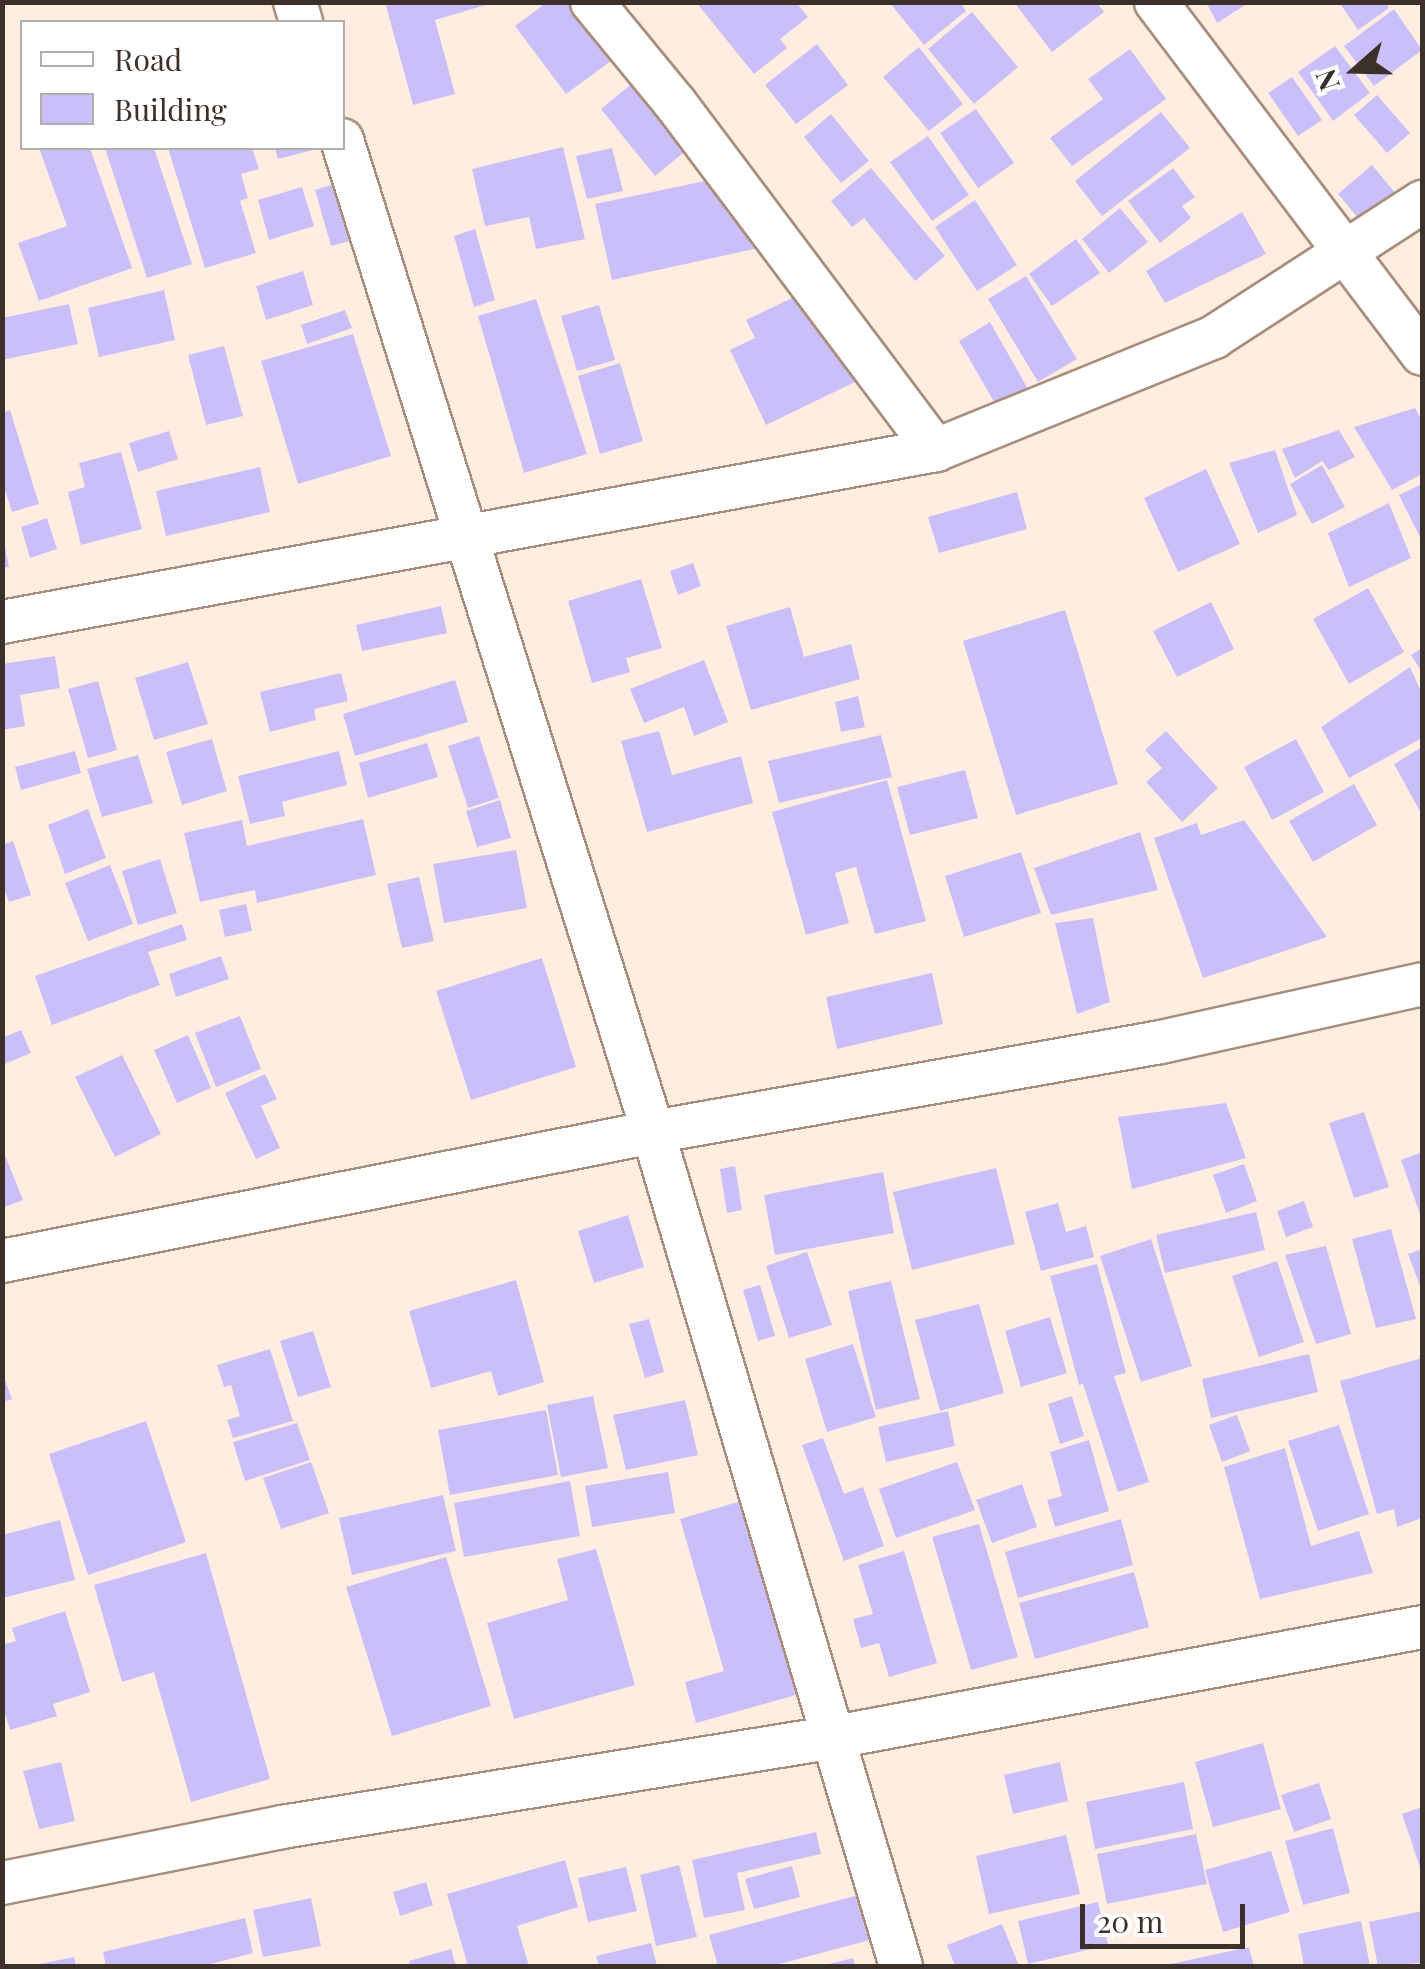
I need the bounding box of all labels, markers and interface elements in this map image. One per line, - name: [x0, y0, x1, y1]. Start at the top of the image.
- legend: [20, 20, 345, 150]
- north arrow: [1305, 20, 1405, 120]
- text: Road: [114, 39, 182, 79]
- text: N: [1305, 65, 1347, 96]
- text: Building: [114, 89, 227, 129]
- scale bar: [1085, 1884, 1250, 1946]
- text: 20 m: [1097, 1901, 1163, 1941]

